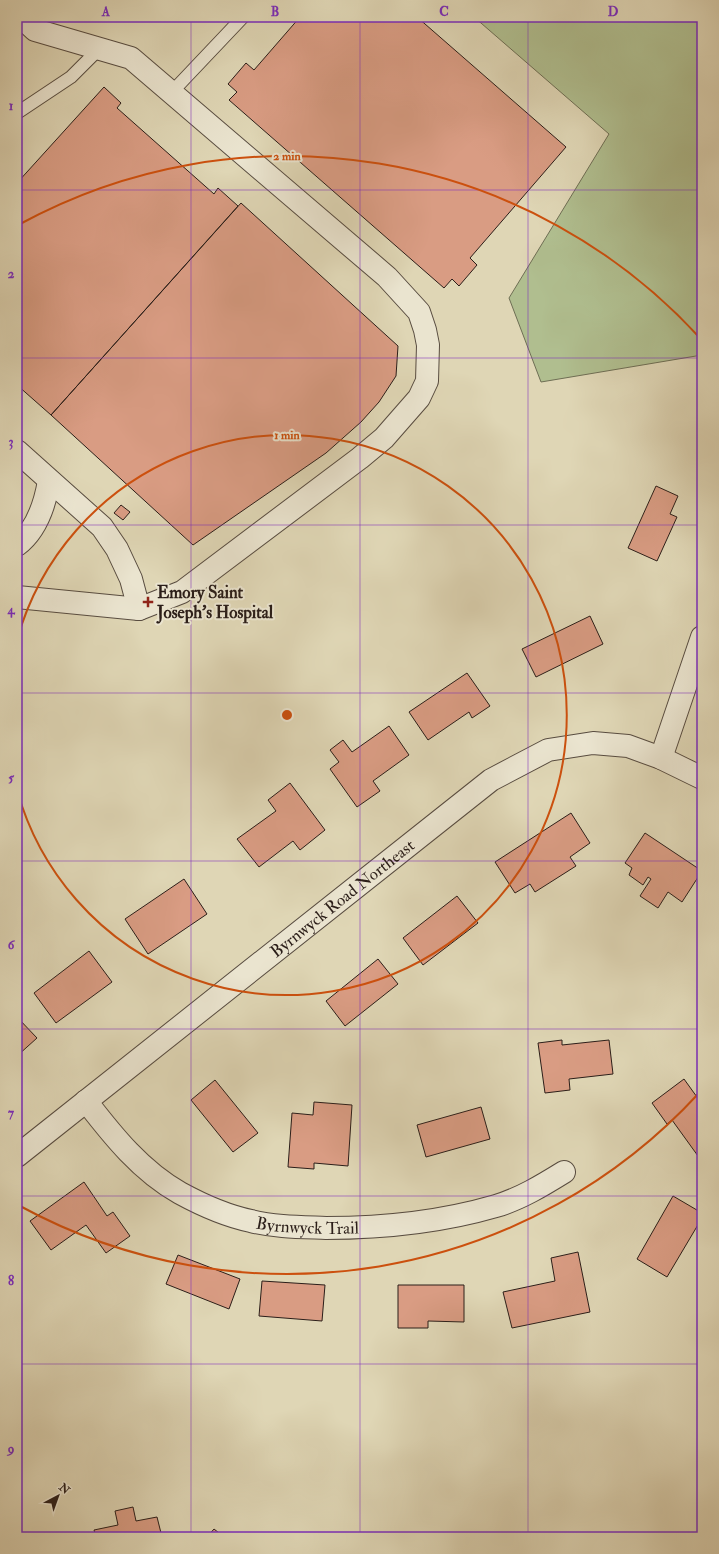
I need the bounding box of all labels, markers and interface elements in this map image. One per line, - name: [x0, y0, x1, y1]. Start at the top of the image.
- text: A: [101, 4, 111, 20]
- text: B: [271, 4, 279, 20]
- text: C: [439, 4, 449, 20]
- text: D: [608, 4, 619, 20]
- text: 1: [9, 98, 14, 114]
- text: 2 min: [273, 149, 301, 164]
- text: 2: [8, 266, 15, 282]
- text: 1 min: [274, 428, 301, 443]
- text: 3: [9, 434, 14, 450]
- place label: Emory Saint Joseph's Hospital: [156, 582, 274, 624]
- marker: Emory Saint Joseph's Hospital: [142, 596, 154, 608]
- text: 4: [6, 602, 15, 618]
- centre of rings: [280, 708, 294, 722]
- text: 5: [8, 770, 14, 786]
- street label: Byrnwyck Road Northeast: [266, 835, 419, 962]
- text: 6: [8, 937, 16, 953]
- text: 7: [8, 1105, 15, 1121]
- street label: Byrnwyck Trail: [254, 1212, 360, 1239]
- text: 8: [8, 1273, 14, 1289]
- text: 9: [6, 1441, 15, 1457]
- north arrow: [38, 1476, 78, 1516]
- text: N: [55, 1480, 73, 1498]

